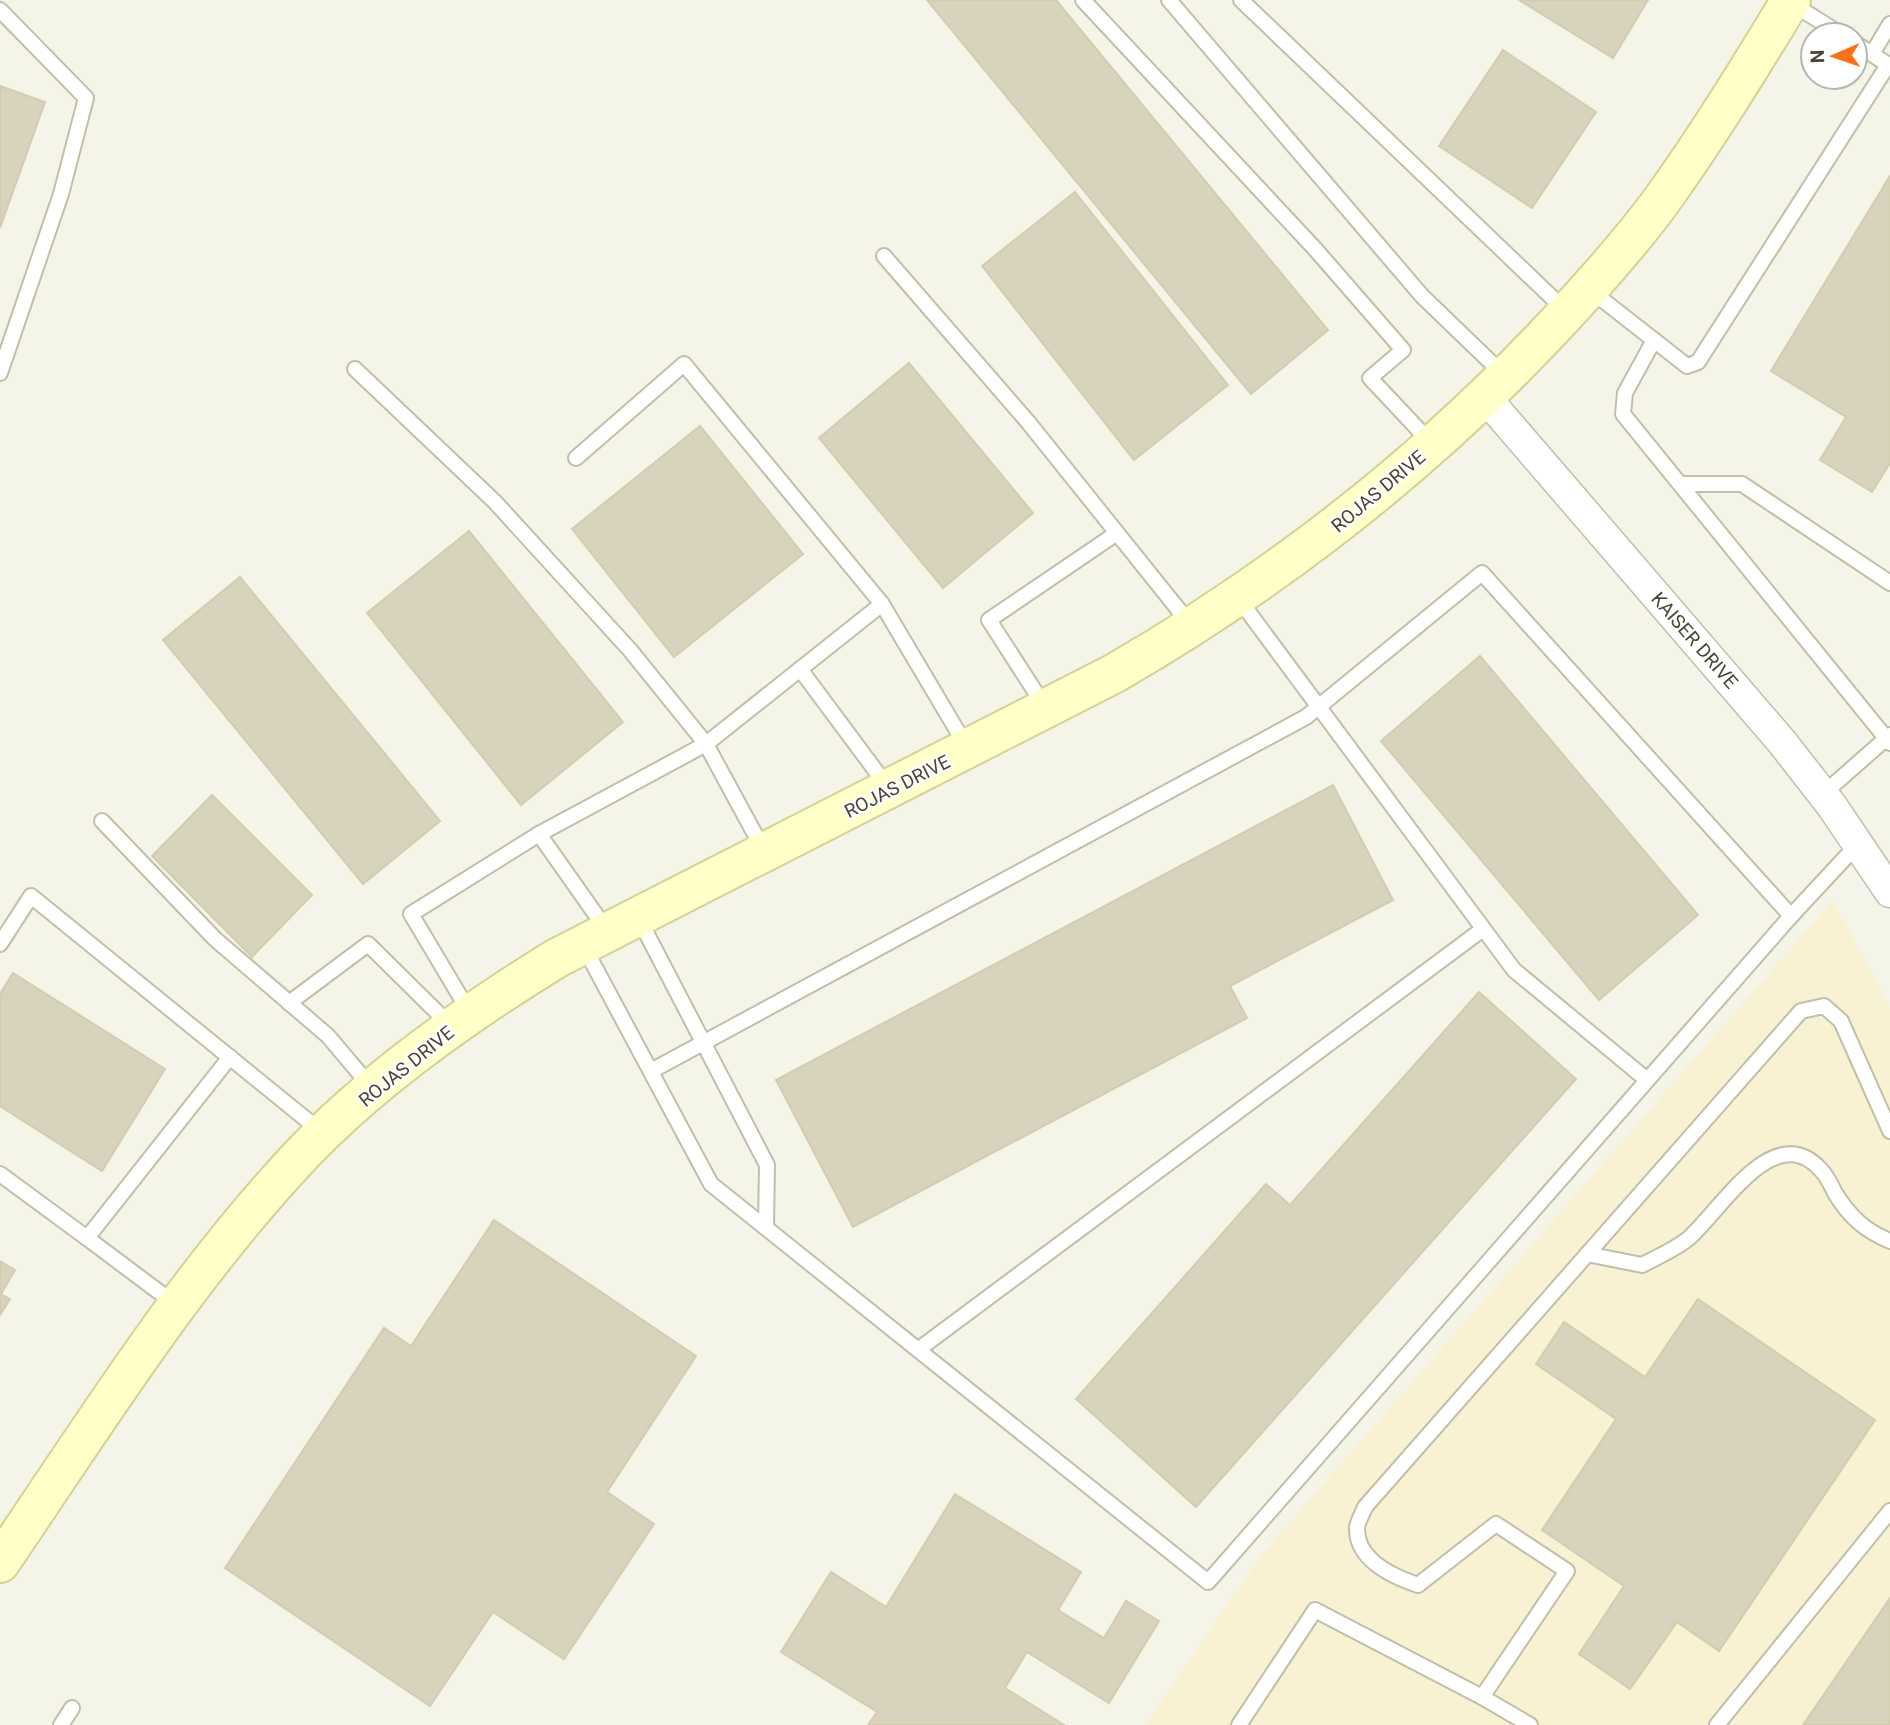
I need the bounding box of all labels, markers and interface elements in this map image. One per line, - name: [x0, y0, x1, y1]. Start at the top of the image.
- north arrow: [1799, 21, 1869, 91]
- text: N: [1806, 49, 1829, 64]
- street label: ROJAS DRIVE: [1327, 445, 1430, 537]
- street label: KAISER DRIVE: [1647, 587, 1743, 693]
- street label: ROJAS DRIVE: [840, 750, 954, 823]
- street label: ROJAS DRIVE: [354, 1021, 459, 1112]

